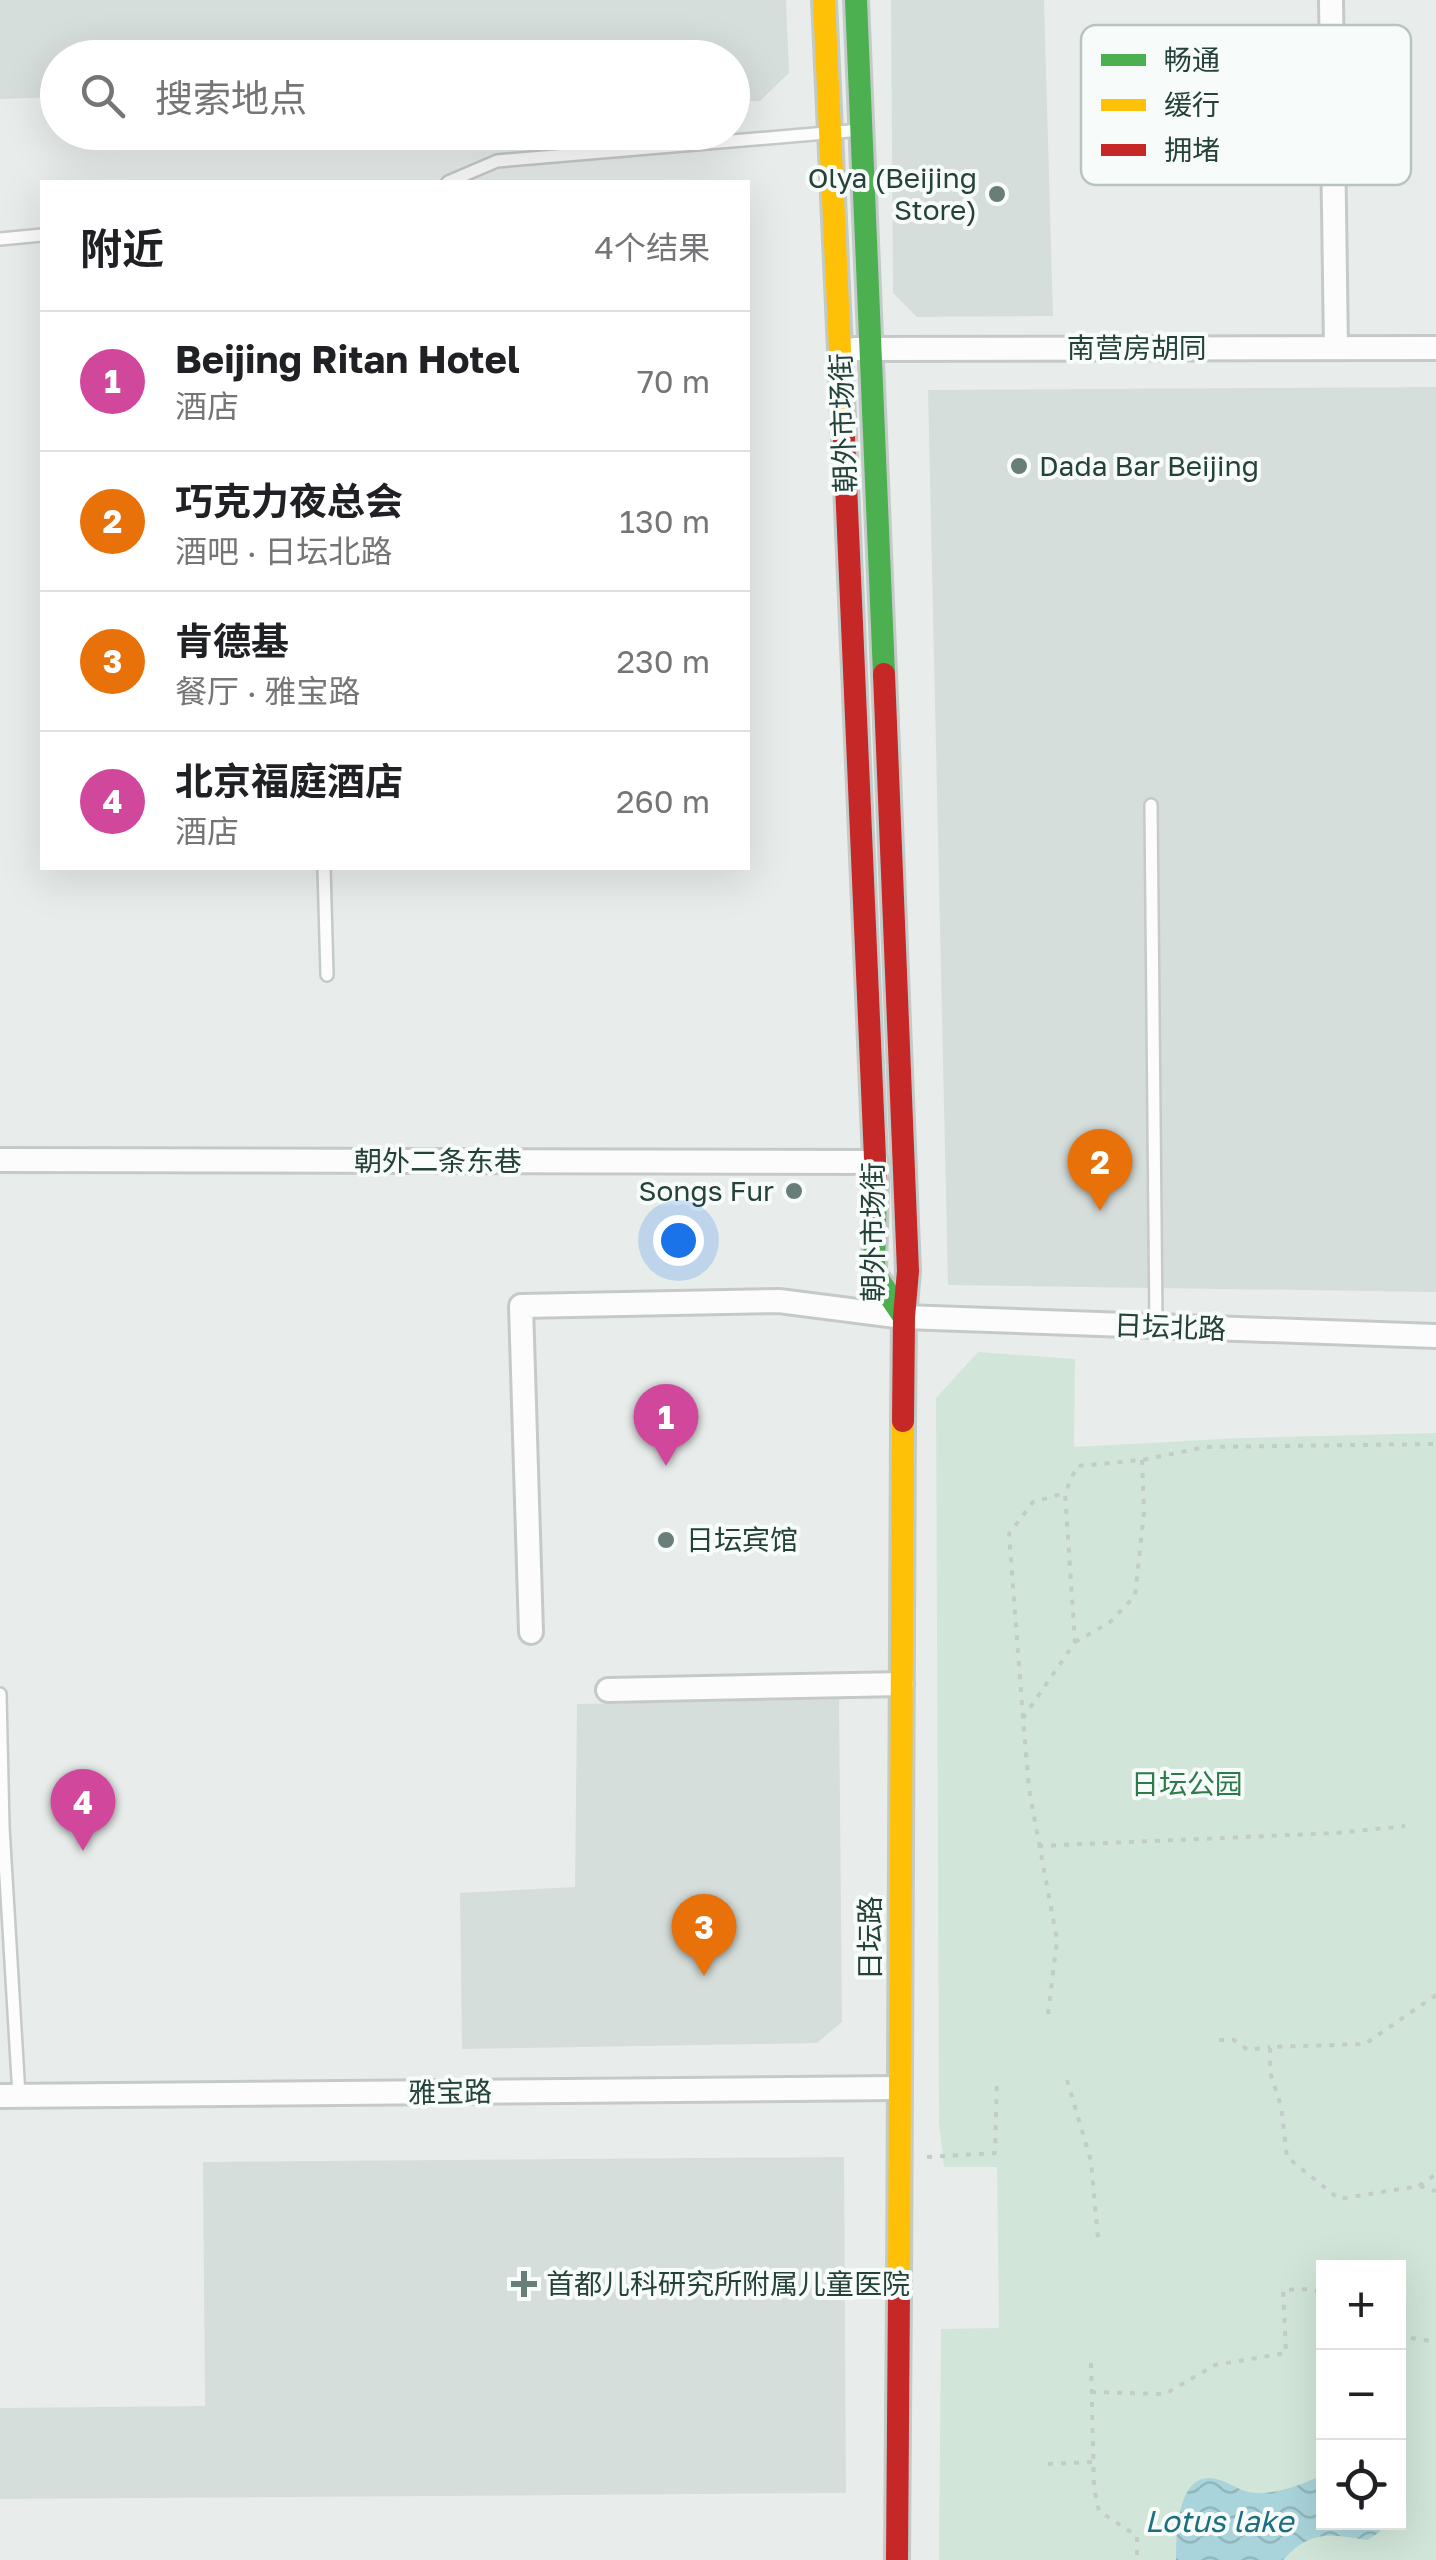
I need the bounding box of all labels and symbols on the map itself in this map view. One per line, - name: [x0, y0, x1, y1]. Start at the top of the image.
- legend: [1081, 25, 1411, 185]
- text: 畅通: [1164, 43, 1220, 76]
- text: 缓行: [1164, 88, 1220, 121]
- text: 拥堵: [1164, 133, 1220, 166]
- place label: Olya (Beijing Store): [808, 161, 977, 226]
- marker: Olya (Beijing Store): [986, 183, 1008, 205]
- street label: 南营房胡同: [1067, 331, 1207, 364]
- street label: 朝外市场街: [824, 352, 861, 494]
- place label: Dada Bar Beijing: [1039, 449, 1259, 482]
- marker: Dada Bar Beijing: [1008, 455, 1030, 477]
- pin: 2: [1068, 1128, 1132, 1211]
- street label: 朝外二条东巷: [354, 1144, 522, 1177]
- street label: 朝外市场街: [856, 1162, 889, 1302]
- place label: Songs Fur: [638, 1174, 774, 1207]
- marker: Songs Fur: [783, 1180, 805, 1202]
- your location: [653, 1215, 704, 1266]
- street label: 日坛北路: [1113, 1308, 1227, 1345]
- pin: 1: [634, 1384, 698, 1466]
- place label: 日坛宾馆: [686, 1523, 798, 1556]
- marker: 日坛宾馆: [655, 1529, 677, 1551]
- park label: 日坛公园: [1131, 1767, 1243, 1800]
- pin: 4: [51, 1768, 116, 1851]
- pin: 3: [672, 1894, 736, 1976]
- street label: 日坛路: [853, 1896, 886, 1980]
- street label: 雅宝路: [408, 2074, 492, 2109]
- place label: 首都儿科研究所附属儿童医院: [546, 2267, 910, 2300]
- marker: 首都儿科研究所附属儿童医院: [511, 2271, 537, 2297]
- water label: Lotus lake: [1145, 2503, 1296, 2539]

